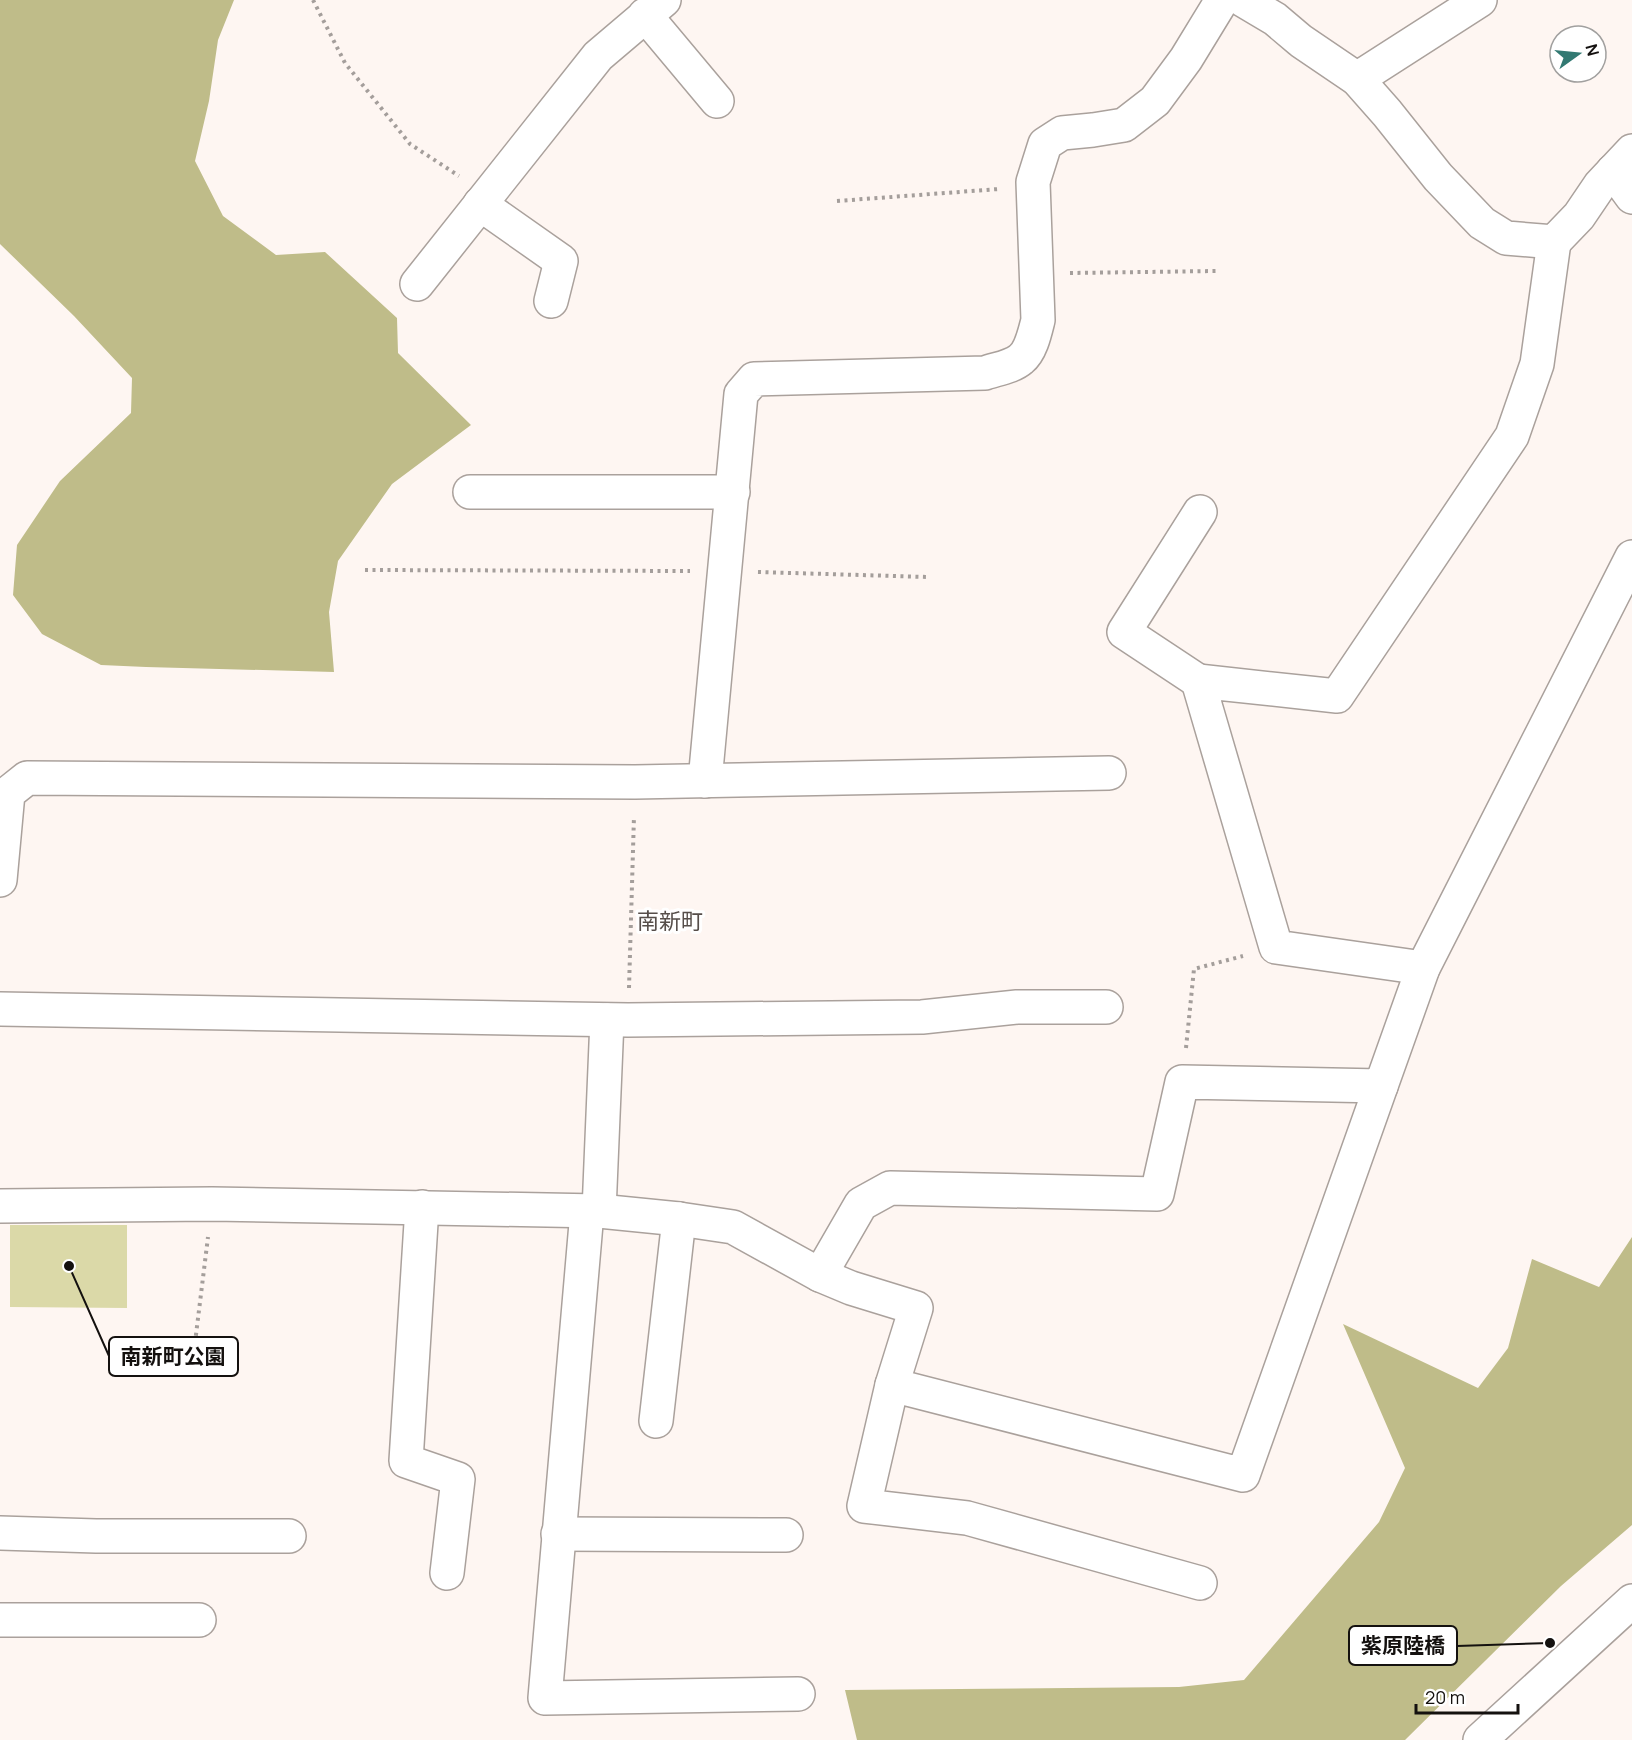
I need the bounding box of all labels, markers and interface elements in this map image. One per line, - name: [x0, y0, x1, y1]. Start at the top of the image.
- north arrow: [1548, 24, 1608, 84]
- text: N: [1580, 42, 1605, 59]
- district label: 南新町: [637, 906, 703, 936]
- callout: 南新町公園: [109, 1337, 238, 1376]
- text: 南新町公園: [121, 1342, 226, 1370]
- callout: 紫原陸橋: [1349, 1626, 1457, 1665]
- text: 紫原陸橋: [1361, 1631, 1445, 1659]
- scale bar: [1416, 1677, 1518, 1715]
- text: 20 m: [1425, 1685, 1465, 1709]

